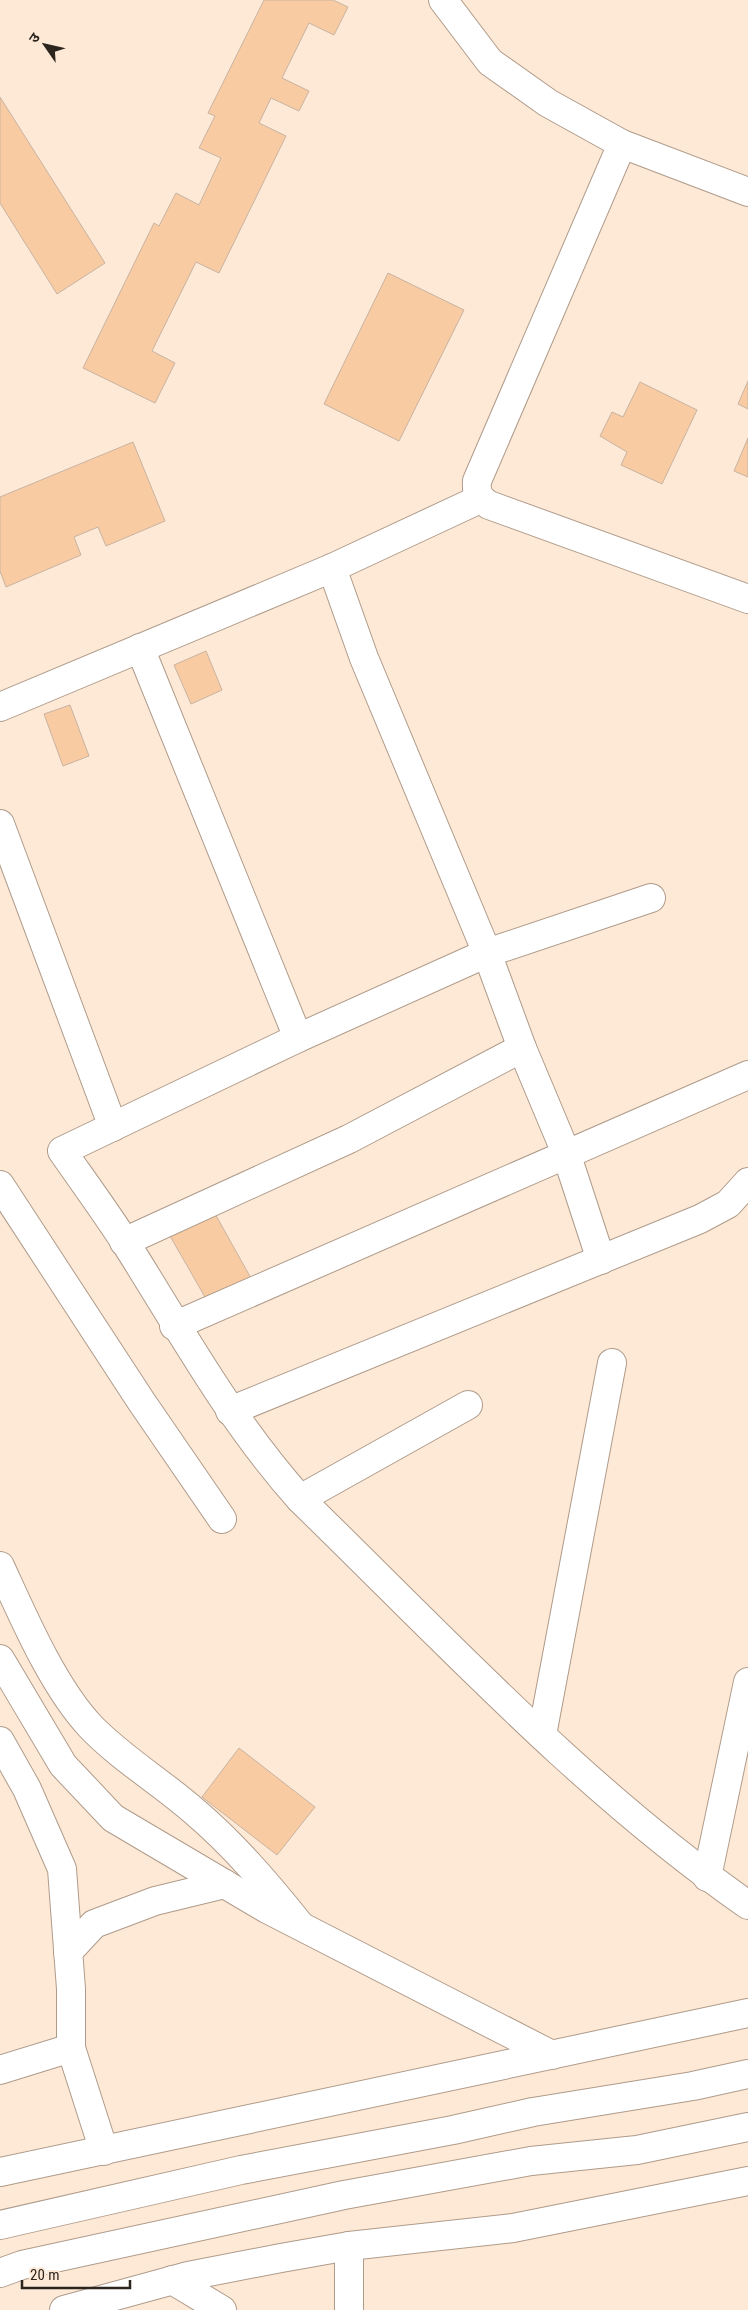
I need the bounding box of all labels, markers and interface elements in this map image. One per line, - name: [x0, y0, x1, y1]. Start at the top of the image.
- north arrow: [20, 20, 70, 70]
- text: उ: [25, 29, 44, 46]
- scale bar: [22, 2258, 130, 2290]
- text: 20 m: [30, 2266, 60, 2284]

